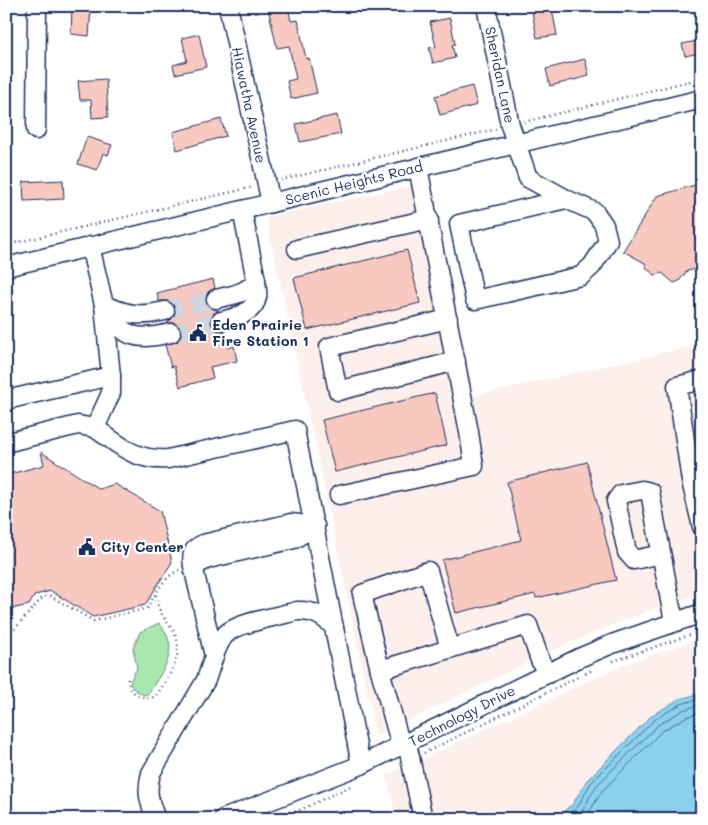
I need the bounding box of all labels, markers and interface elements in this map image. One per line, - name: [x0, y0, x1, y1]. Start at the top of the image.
- street label: Sheridan Lane: [481, 25, 520, 125]
- street label: Hiawatha Avenue: [228, 45, 271, 165]
- street label: Scenic Heights Road: [283, 156, 425, 209]
- place label: Eden Prairie Fire Station 1: [212, 315, 309, 350]
- public building icon: Eden Prairie Fire Station 1: [188, 323, 208, 343]
- public building icon: City Center: [77, 537, 97, 557]
- place label: City Center: [101, 537, 184, 556]
- street label: Technology Drive: [405, 680, 518, 751]

